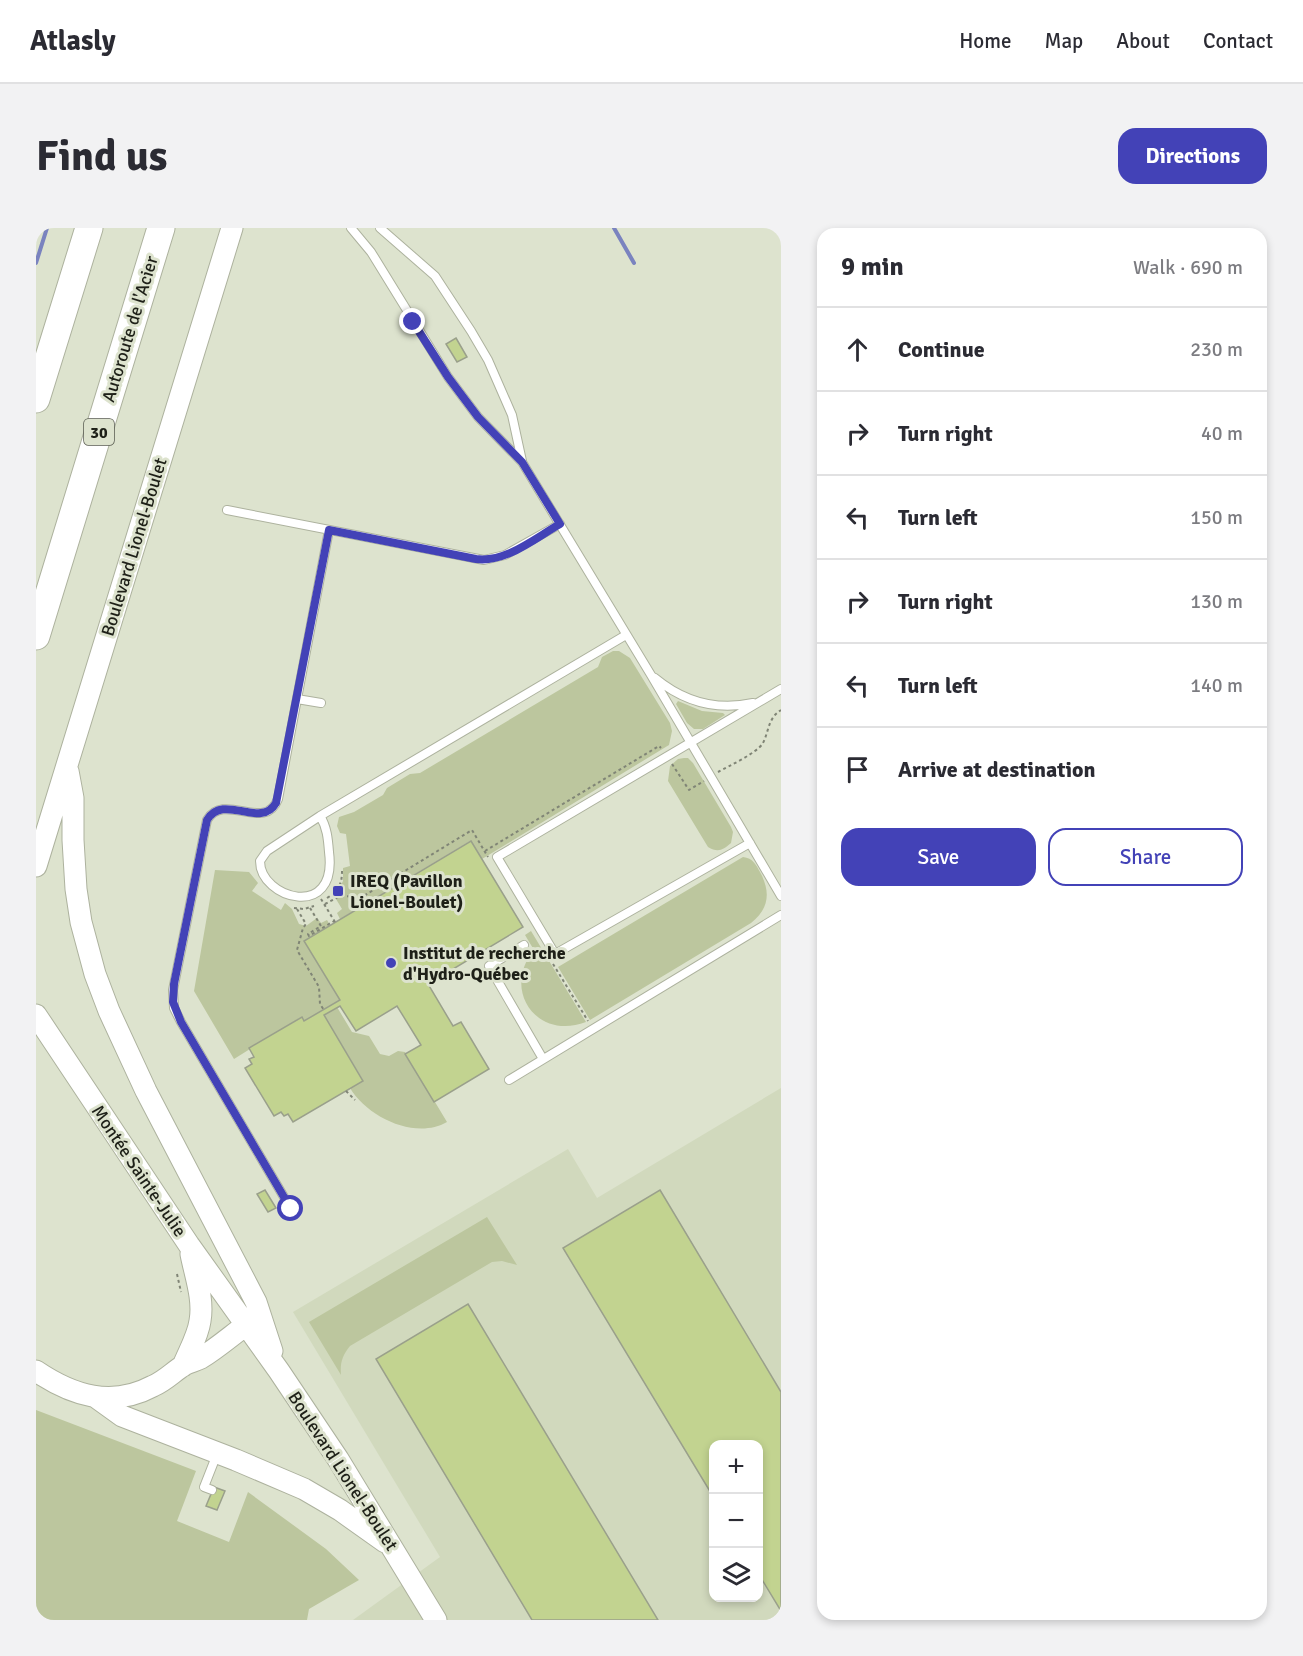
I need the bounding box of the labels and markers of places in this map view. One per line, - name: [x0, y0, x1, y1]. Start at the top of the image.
- place label: IREQ (Pavillon Lionel-Boulet): [350, 870, 463, 913]
- marker: IREQ (Pavillon Lionel-Boulet): [331, 884, 345, 898]
- place label: Institut de recherche d'Hydro-Québec: [403, 942, 566, 985]
- marker: Institut de recherche d'Hydro-Québec: [384, 956, 398, 970]

